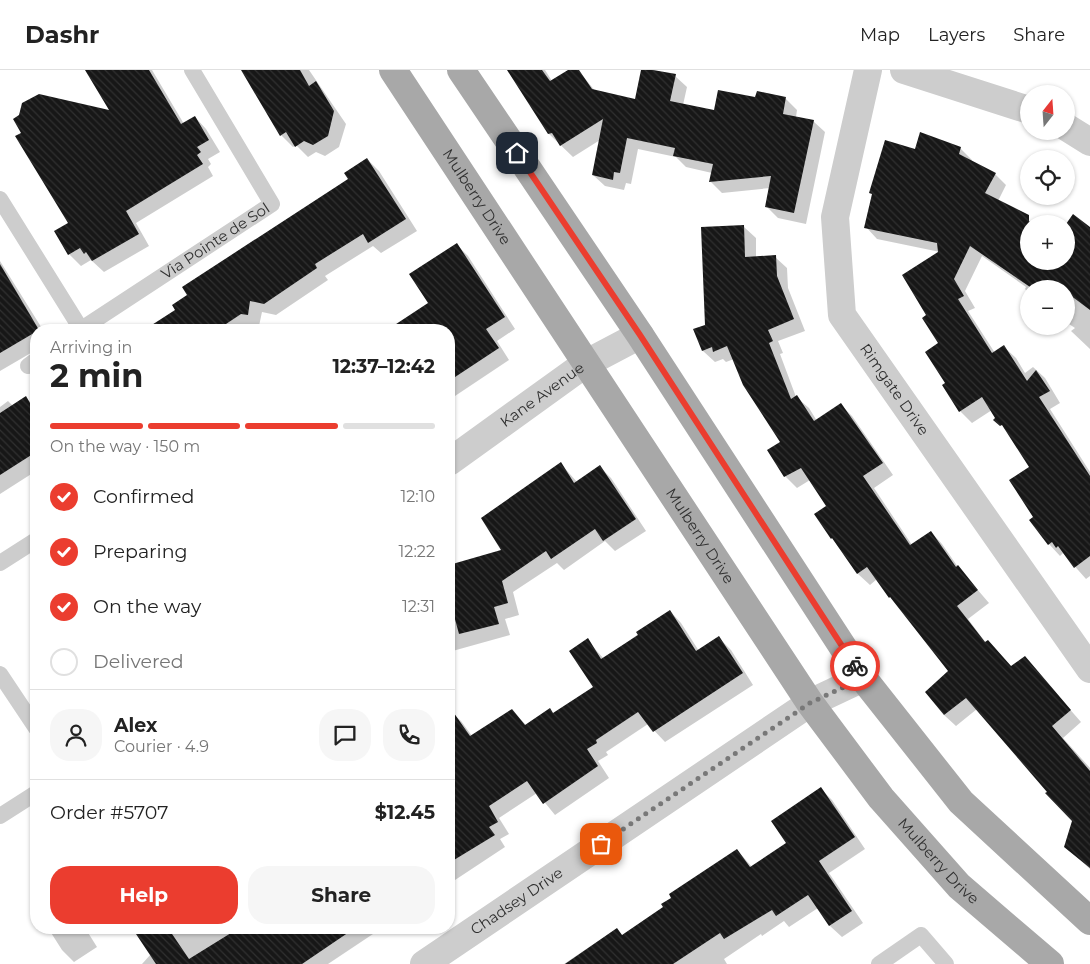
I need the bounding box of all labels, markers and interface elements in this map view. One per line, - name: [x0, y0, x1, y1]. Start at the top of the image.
- text: Dashr: [25, 20, 99, 49]
- text: Map: [860, 24, 900, 46]
- text: Layers: [928, 24, 985, 46]
- text: Share: [1013, 24, 1065, 46]
- north arrow: [1020, 85, 1075, 140]
- map controls: [1020, 85, 1075, 335]
- pin: [496, 132, 538, 174]
- icon: home: [503, 139, 531, 167]
- street label: Mulberry Drive: [439, 145, 515, 248]
- button: locate: [1020, 150, 1075, 205]
- street label: Via Pointe de Sol: [157, 198, 273, 283]
- button: +: [1020, 215, 1075, 270]
- button: −: [1020, 280, 1075, 335]
- text: Arriving in: [50, 338, 132, 357]
- street label: Rimgate Drive: [856, 340, 933, 439]
- text: 12:37–12:42: [332, 355, 435, 378]
- text: 2 min: [50, 356, 143, 395]
- street label: Kane Avenue: [496, 358, 588, 431]
- text: On the way · 150 m: [50, 437, 200, 456]
- icon: check: [50, 483, 78, 511]
- street label: Mulberry Drive: [662, 484, 739, 587]
- text: Confirmed: [93, 485, 194, 508]
- text: 12:10: [400, 487, 435, 506]
- icon: check: [50, 538, 78, 566]
- text: Preparing: [93, 540, 188, 563]
- text: 12:22: [399, 542, 435, 561]
- icon: check: [50, 593, 78, 621]
- text: On the way: [93, 595, 201, 618]
- text: 12:31: [402, 597, 435, 616]
- courier: [830, 641, 880, 691]
- text: Delivered: [93, 650, 184, 673]
- icon: bike: [841, 652, 869, 680]
- button: person: [50, 709, 102, 761]
- button: chat: [319, 709, 371, 761]
- button: phone: [383, 709, 435, 761]
- text: Alex: [114, 714, 157, 737]
- text: Courier · 4.9: [114, 737, 209, 756]
- text: Order #5707: [50, 801, 168, 824]
- text: $12.45: [375, 801, 435, 824]
- street label: Mulberry Drive: [894, 814, 983, 908]
- pin: [580, 823, 622, 865]
- icon: bag: [587, 830, 615, 858]
- street label: Chadsey Drive: [467, 863, 566, 939]
- button: Help: [50, 866, 238, 924]
- button: Share: [248, 866, 435, 924]

